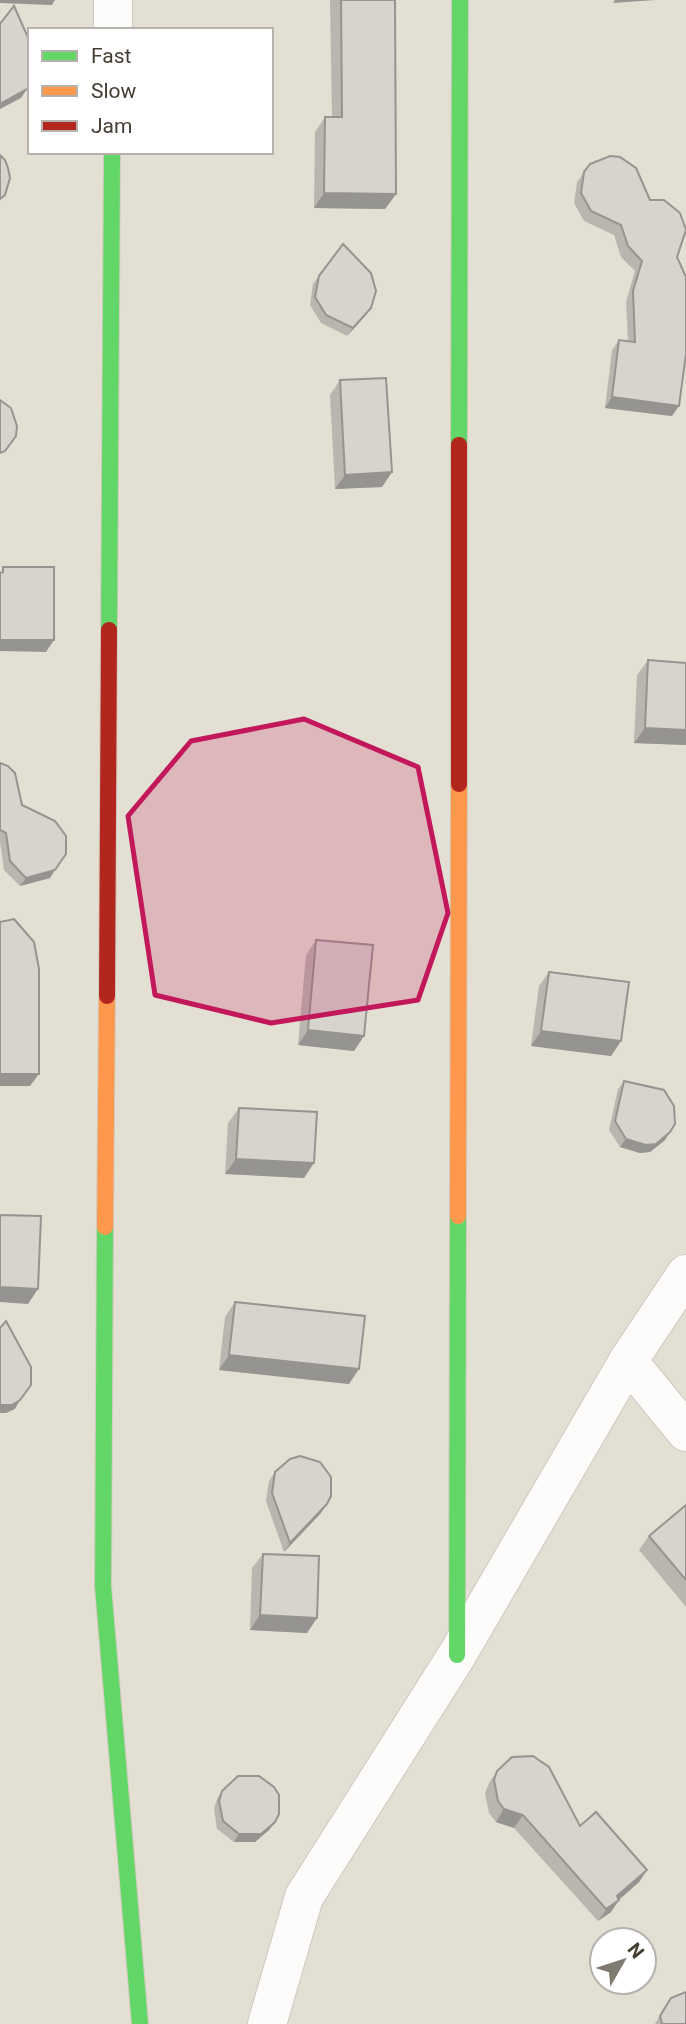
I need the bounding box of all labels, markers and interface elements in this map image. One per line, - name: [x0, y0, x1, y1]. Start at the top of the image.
- legend: [28, 28, 273, 154]
- text: Fast: [91, 44, 132, 68]
- text: Slow: [91, 79, 137, 103]
- text: Jam: [91, 114, 132, 138]
- north arrow: [588, 1926, 658, 1996]
- text: N: [623, 1938, 649, 1963]

